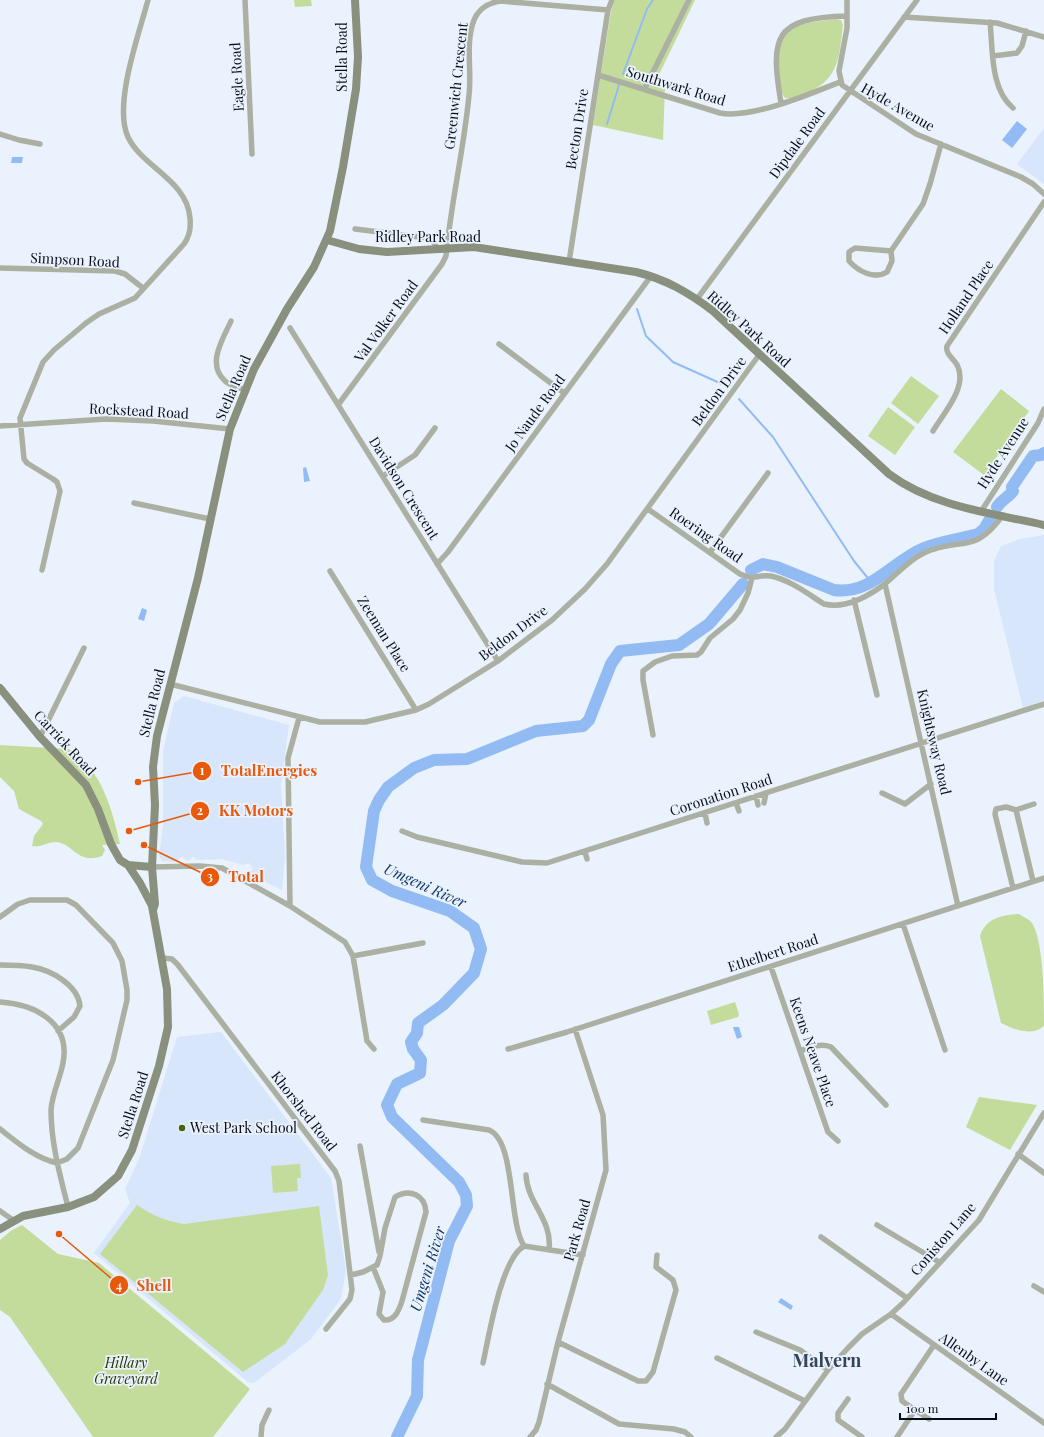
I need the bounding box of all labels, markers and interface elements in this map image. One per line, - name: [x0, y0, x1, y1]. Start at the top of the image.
- street label: Greenwich Crescent: [439, 20, 472, 150]
- street label: Stella Road: [332, 22, 351, 92]
- street label: Eagle Road: [225, 42, 248, 112]
- street label: Southwark Road: [624, 61, 728, 110]
- street label: Hyde Avenue: [858, 78, 938, 135]
- street label: Becton Drive: [561, 87, 592, 171]
- street label: Dipdale Road: [764, 103, 829, 182]
- street label: Ridley Park Road: [375, 227, 481, 246]
- street label: Simpson Road: [30, 248, 120, 271]
- street label: Holland Place: [934, 256, 997, 338]
- street label: Val Volker Road: [349, 276, 422, 366]
- street label: Ridley Park Road: [704, 286, 795, 371]
- street label: Stella Road: [210, 352, 255, 424]
- street label: Beldon Drive: [687, 352, 750, 429]
- street label: Jo Naude Road: [500, 370, 569, 456]
- street label: Rockstead Road: [89, 398, 189, 423]
- street label: Hyde Avenue: [972, 413, 1033, 492]
- street label: Davidson Crescent: [365, 433, 444, 544]
- street label: Roering Road: [666, 502, 747, 567]
- street label: Zeeman Place: [353, 592, 415, 675]
- street label: Beldon Drive: [474, 600, 551, 665]
- street label: Stella Road: [134, 667, 169, 739]
- street label: Knightsway Road: [913, 687, 956, 797]
- street label: Carrick Road: [30, 706, 101, 779]
- callout: TotalEnergies: [192, 757, 325, 784]
- text: TotalEnergies: [221, 760, 317, 780]
- text: 1: [200, 762, 205, 778]
- street label: Coronation Road: [667, 769, 775, 820]
- callout: KK Motors: [190, 797, 301, 824]
- text: KK Motors: [219, 800, 293, 820]
- text: 2: [197, 802, 203, 818]
- water label: Umgeni River: [381, 858, 470, 912]
- callout: Total: [200, 863, 271, 890]
- text: Total: [228, 866, 264, 886]
- text: 3: [207, 868, 213, 884]
- street label: Ethelbert Road: [725, 929, 821, 976]
- street label: Keens Neave Place: [786, 994, 841, 1109]
- street label: Khorshed Road: [267, 1067, 342, 1155]
- street label: Stella Road: [113, 1069, 152, 1141]
- place label: West Park School: [189, 1118, 297, 1137]
- marker: West Park School: [177, 1123, 187, 1133]
- street label: Park Road: [559, 1197, 594, 1263]
- street label: Coniston Lane: [906, 1198, 980, 1279]
- water label: Umgeni River: [405, 1223, 450, 1314]
- callout: Shell: [109, 1272, 179, 1299]
- text: Shell: [137, 1275, 172, 1295]
- text: 4: [116, 1277, 122, 1293]
- street label: Allenby Lane: [935, 1327, 1013, 1390]
- district label: Malvern: [793, 1348, 861, 1372]
- park label: Hillary Graveyard: [94, 1353, 158, 1388]
- scale bar: [900, 1395, 996, 1421]
- text: 100 m: [906, 1400, 939, 1416]

